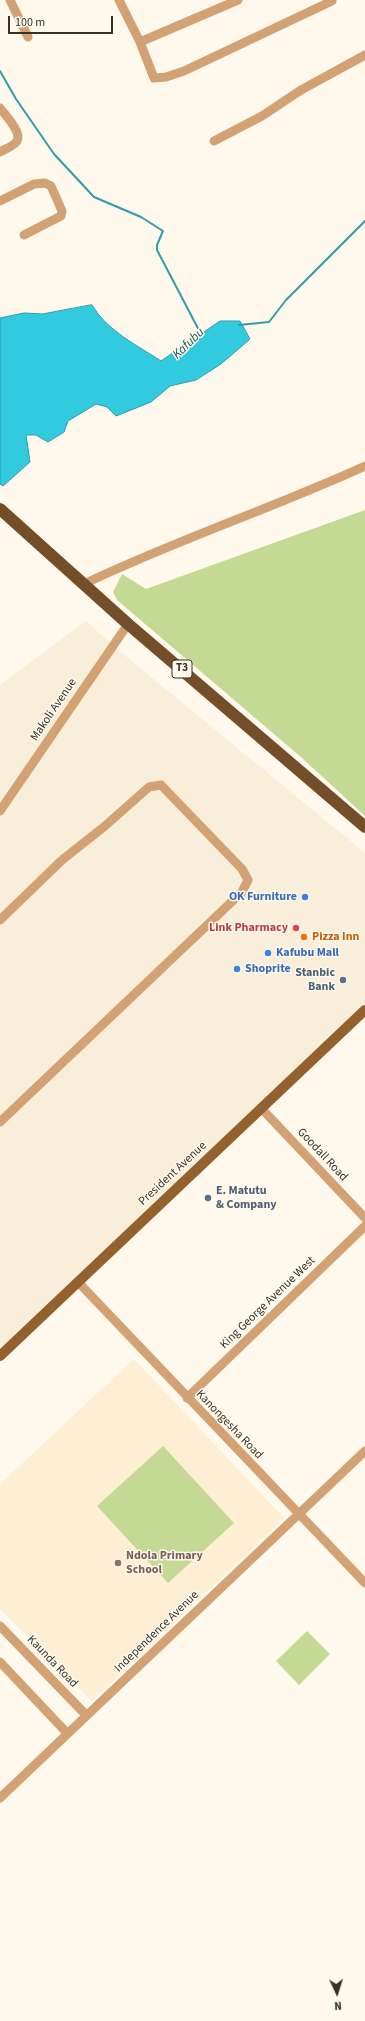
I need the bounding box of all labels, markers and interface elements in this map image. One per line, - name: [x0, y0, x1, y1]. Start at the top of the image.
- scale bar: [10, 8, 115, 34]
- text: 100 m: [15, 14, 45, 31]
- water label: Kafubu: [170, 325, 208, 363]
- road number: T3: [172, 660, 192, 678]
- street label: Makoli Avenue: [28, 676, 80, 744]
- place label: OK Furniture: [229, 890, 297, 904]
- marker: OK Furniture: [300, 892, 310, 902]
- place label: Link Pharmacy: [209, 921, 288, 935]
- marker: Link Pharmacy: [291, 923, 301, 933]
- place label: Pizza Inn: [312, 930, 359, 944]
- marker: Pizza Inn: [299, 932, 309, 942]
- place label: Kafubu Mall: [276, 946, 339, 960]
- marker: Kafubu Mall: [263, 948, 273, 958]
- place label: Shoprite: [245, 962, 291, 976]
- marker: Shoprite: [232, 964, 242, 974]
- place label: Stanbic Bank: [295, 966, 335, 994]
- marker: Stanbic Bank: [338, 975, 348, 985]
- street label: Goodall Road: [294, 1125, 350, 1185]
- street label: President Avenue: [136, 1139, 210, 1209]
- place label: E. Matutu & Company: [216, 1184, 277, 1212]
- marker: E. Matutu & Company: [203, 1193, 213, 1203]
- street label: King George Avenue West: [217, 1254, 319, 1352]
- street label: Kanongesha Road: [192, 1388, 266, 1462]
- place label: Ndola Primary School: [126, 1549, 203, 1577]
- marker: Ndola Primary School: [113, 1558, 123, 1568]
- street label: Independence Avenue: [112, 1588, 202, 1676]
- street label: Kaunda Road: [24, 1633, 80, 1691]
- north arrow: [317, 1973, 357, 2013]
- text: N: [334, 1998, 342, 2013]

